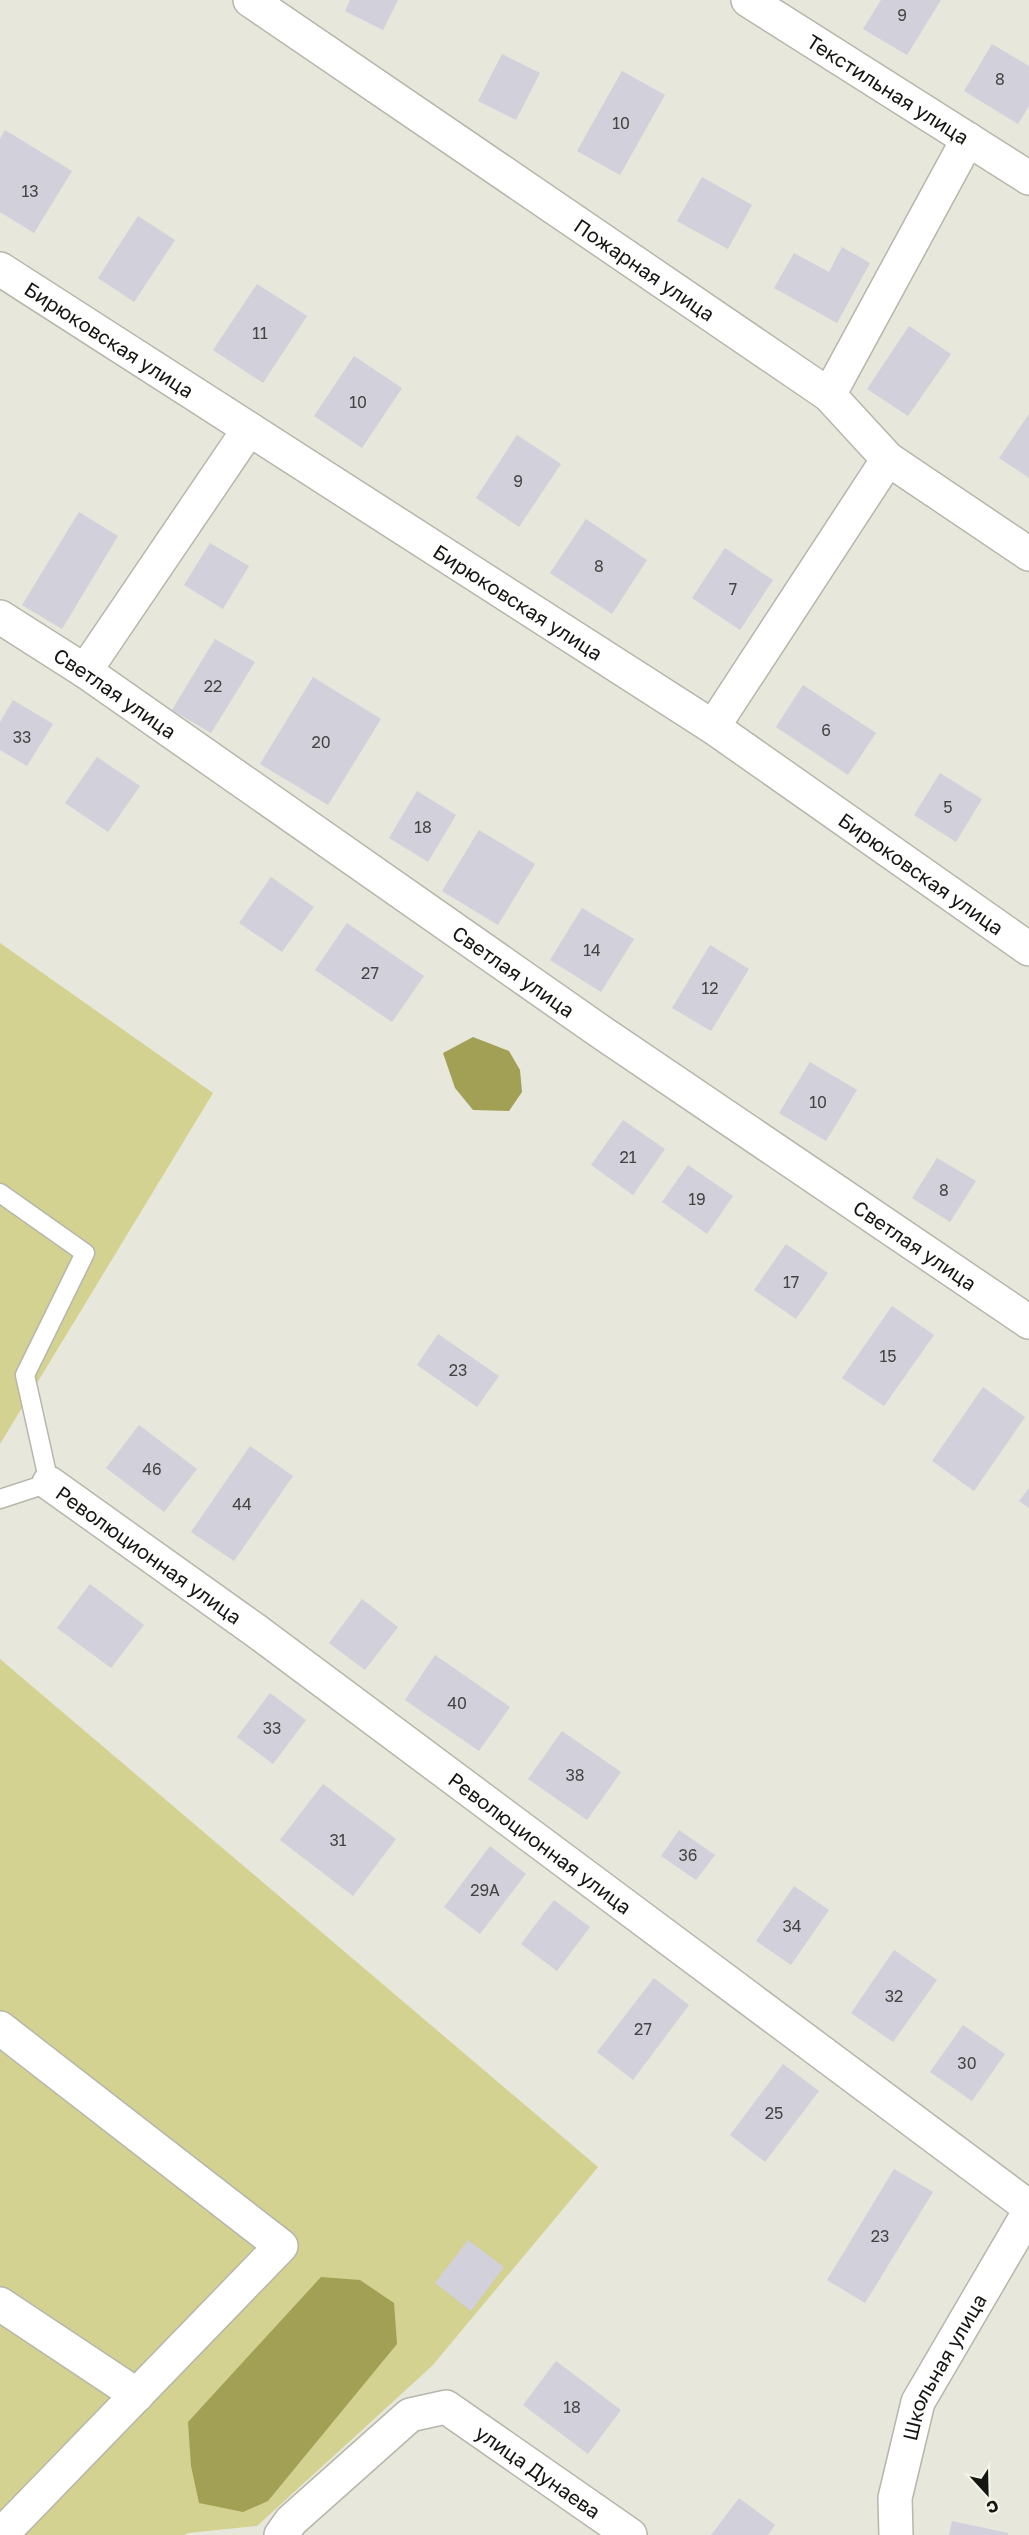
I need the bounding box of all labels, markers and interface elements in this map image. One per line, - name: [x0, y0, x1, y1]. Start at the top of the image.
- house number: 9: [897, 5, 907, 25]
- street label: Текстильная улица: [803, 29, 974, 149]
- house number: 8: [995, 69, 1005, 89]
- house number: 10: [612, 113, 630, 133]
- house number: 13: [21, 181, 39, 201]
- street label: Пожарная улица: [570, 213, 720, 326]
- street label: Бирюковская улица: [20, 276, 198, 402]
- house number: 11: [252, 323, 268, 343]
- house number: 10: [349, 392, 367, 412]
- house number: 9: [513, 471, 523, 491]
- street label: Бирюковская улица: [429, 539, 607, 665]
- house number: 8: [594, 556, 604, 576]
- house number: 7: [729, 579, 737, 599]
- street label: Светлая улица: [50, 642, 181, 743]
- house number: 22: [204, 676, 222, 696]
- house number: 6: [821, 720, 831, 740]
- house number: 33: [13, 727, 31, 747]
- house number: 20: [311, 732, 331, 752]
- house number: 5: [943, 797, 953, 817]
- street label: Бирюковская улица: [834, 807, 1009, 940]
- house number: 18: [414, 817, 432, 837]
- street label: Светлая улица: [448, 920, 579, 1022]
- house number: 14: [583, 940, 601, 960]
- house number: 27: [361, 963, 379, 983]
- house number: 12: [701, 978, 719, 998]
- house number: 10: [809, 1092, 827, 1112]
- house number: 21: [619, 1147, 637, 1167]
- house number: 8: [939, 1180, 949, 1200]
- house number: 19: [688, 1189, 706, 1209]
- street label: Светлая улица: [849, 1195, 981, 1295]
- house number: 17: [783, 1272, 799, 1292]
- house number: 15: [879, 1346, 897, 1366]
- house number: 23: [449, 1360, 467, 1380]
- house number: 46: [142, 1459, 162, 1479]
- street label: Революционная улица: [52, 1480, 247, 1629]
- house number: 44: [232, 1494, 252, 1514]
- house number: 40: [447, 1693, 467, 1713]
- house number: 33: [263, 1718, 281, 1738]
- house number: 38: [565, 1765, 585, 1785]
- street label: Революционная улица: [444, 1767, 637, 1919]
- house number: 31: [329, 1830, 347, 1850]
- house number: 36: [678, 1845, 698, 1865]
- house number: 29А: [470, 1880, 500, 1900]
- house number: 34: [782, 1916, 802, 1936]
- house number: 32: [885, 1986, 903, 2006]
- house number: 27: [634, 2019, 652, 2039]
- house number: 30: [957, 2053, 977, 2073]
- house number: 25: [765, 2103, 783, 2123]
- house number: 23: [871, 2226, 889, 2246]
- street label: Школьная улица: [897, 2289, 991, 2443]
- house number: 18: [563, 2397, 581, 2417]
- street label: улица Дунаева: [471, 2420, 606, 2523]
- north arrow: [957, 2463, 1017, 2523]
- text: С: [984, 2496, 1002, 2518]

